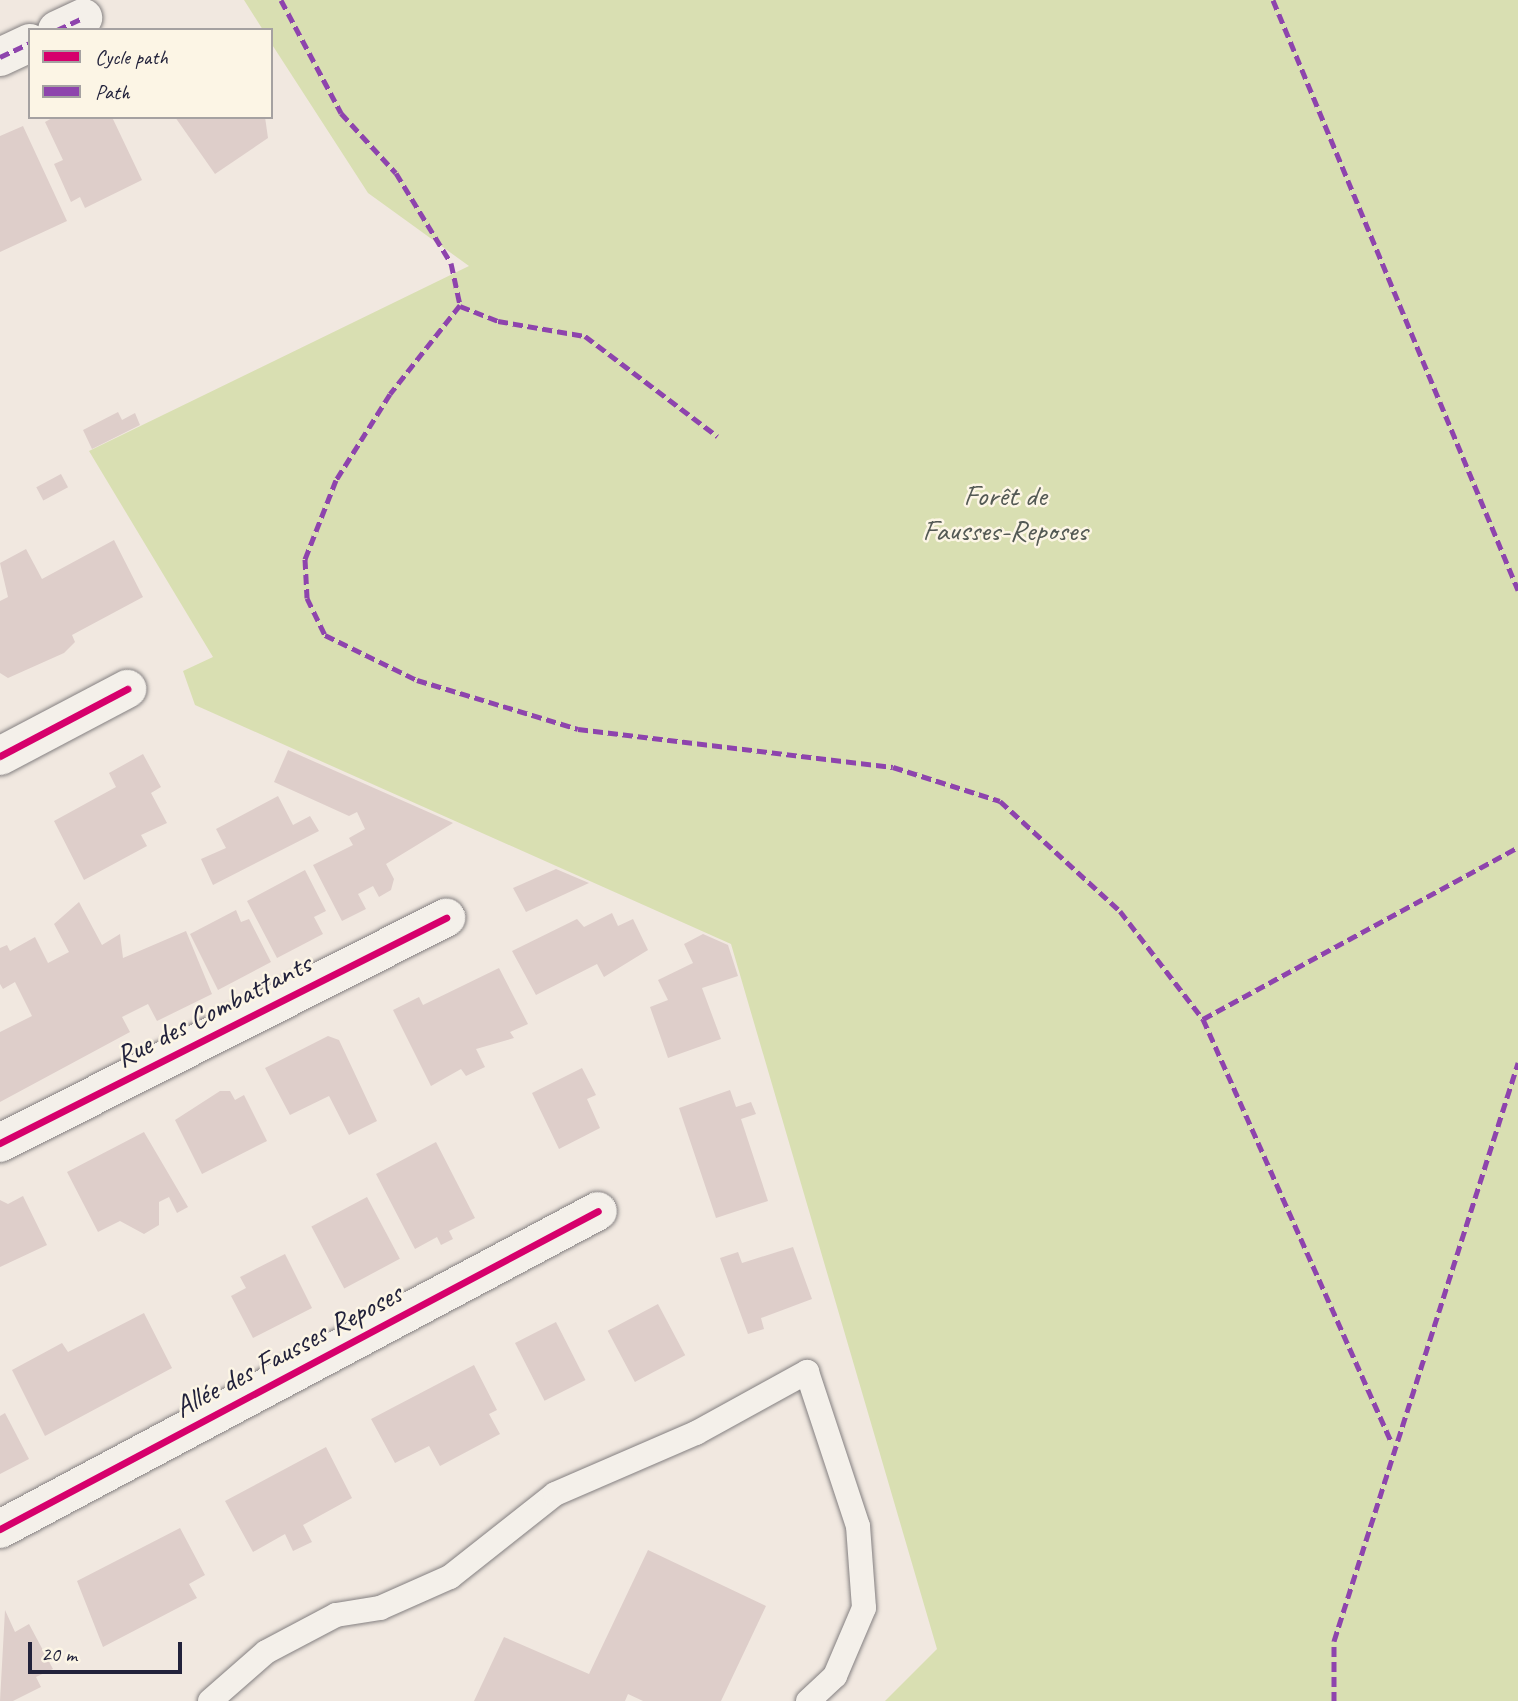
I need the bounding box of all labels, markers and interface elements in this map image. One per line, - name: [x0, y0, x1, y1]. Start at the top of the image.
- legend: [28, 28, 273, 119]
- text: Cycle path: [95, 44, 168, 70]
- text: Path: [95, 79, 130, 105]
- park label: Forêt de Fausses-Reposes: [923, 477, 1087, 548]
- street label: Rue des Combattants: [109, 945, 317, 1075]
- street label: Allée des Fausses Reposes: [168, 1275, 408, 1425]
- scale bar: [32, 1628, 186, 1672]
- text: 20 m: [41, 1641, 77, 1667]

